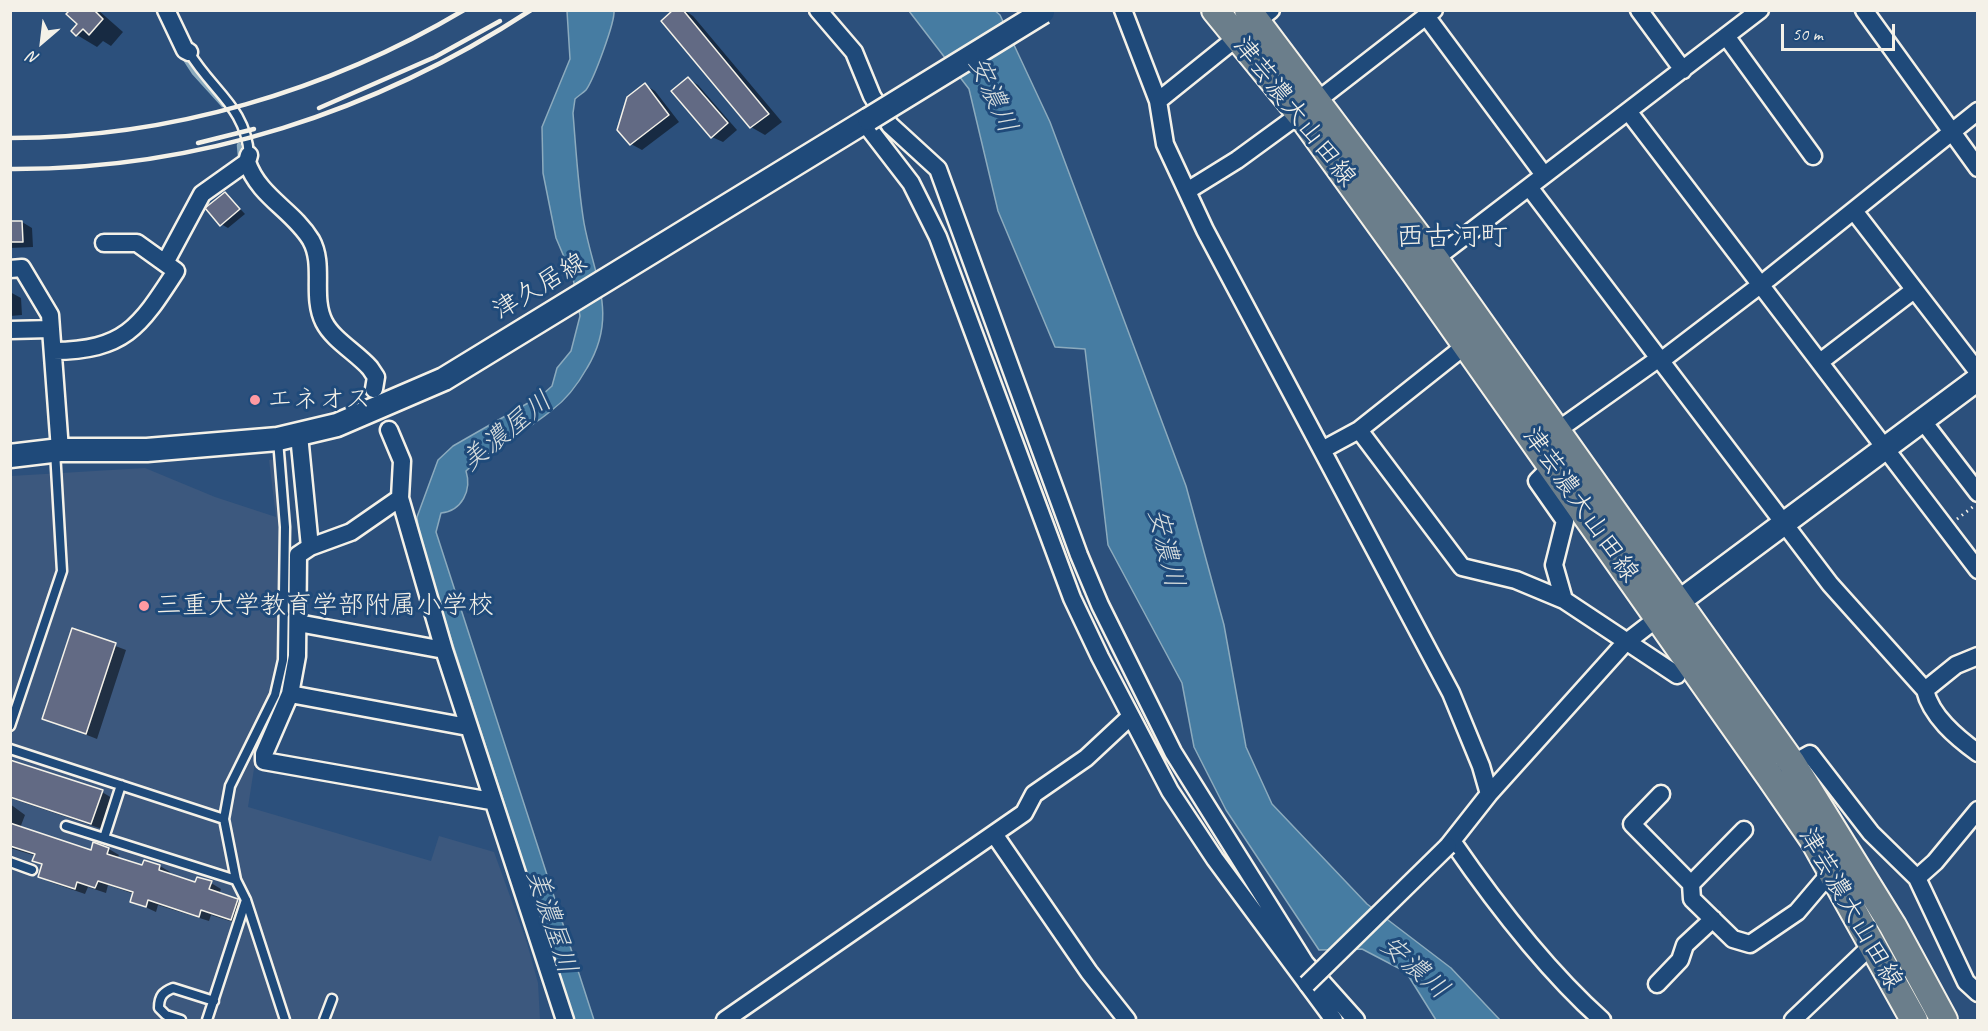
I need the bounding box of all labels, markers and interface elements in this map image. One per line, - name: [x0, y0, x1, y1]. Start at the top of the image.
- north arrow: [12, 12, 72, 72]
- scale bar: [1784, 12, 1898, 50]
- text: 50 m: [1792, 23, 1823, 45]
- street label: 津芸濃大山田線: [1226, 31, 1362, 193]
- text: N: [24, 47, 43, 69]
- water label: 安濃川: [961, 51, 1023, 139]
- district label: 西古河町: [1396, 221, 1508, 255]
- street label: 津久居線: [487, 247, 593, 327]
- place label: エネオス: [267, 384, 371, 416]
- water label: 美濃屋川: [455, 385, 559, 479]
- marker: エネオス: [248, 393, 262, 407]
- street label: 津芸濃大山田線: [1515, 422, 1645, 588]
- water label: 安濃川: [1140, 505, 1190, 591]
- place label: 三重大学教育学部附属小学校: [156, 590, 494, 622]
- marker: 三重大学教育学部附属小学校: [137, 599, 151, 613]
- street label: 津芸濃大山田線: [1791, 822, 1909, 996]
- water label: 美濃屋川: [519, 866, 583, 978]
- water label: 安濃川: [1373, 929, 1455, 1007]

